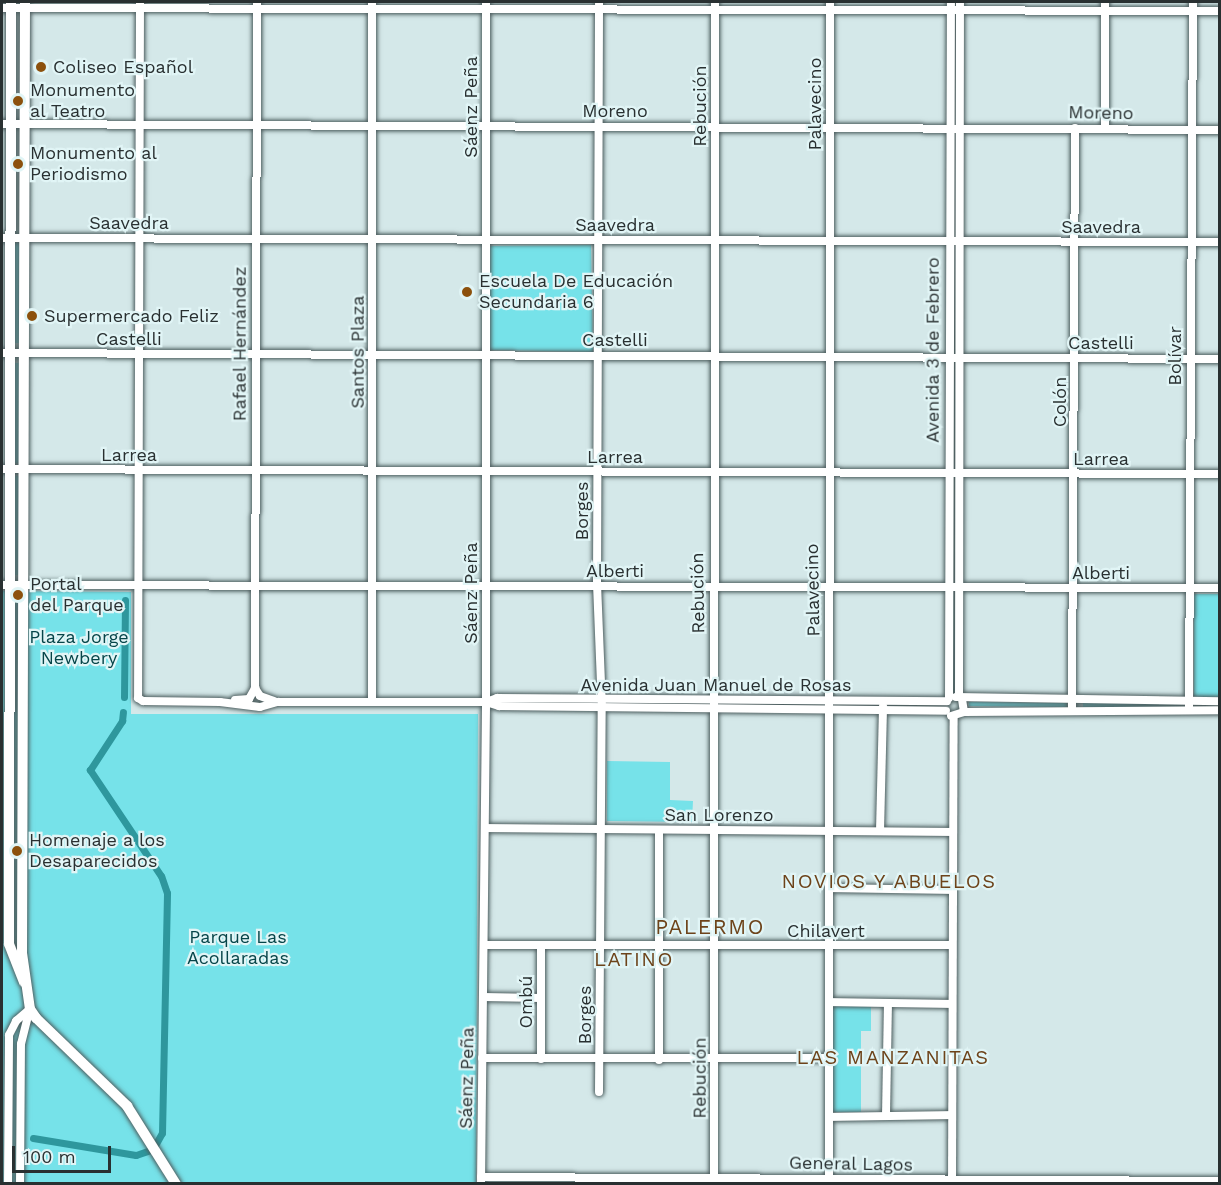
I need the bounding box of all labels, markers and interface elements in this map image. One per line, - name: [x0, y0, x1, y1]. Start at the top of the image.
- place label: Coliseo Español: [53, 56, 193, 78]
- street label: Sáenz Peña: [460, 56, 482, 158]
- street label: Palavecino: [804, 57, 826, 151]
- marker: Coliseo Español: [34, 60, 48, 74]
- street label: Rebución: [689, 65, 711, 147]
- place label: Monumento al Teatro: [30, 80, 135, 122]
- marker: Monumento al Teatro: [11, 94, 25, 108]
- street label: Moreno: [582, 100, 648, 122]
- street label: Moreno: [1068, 102, 1134, 124]
- place label: Monumento al Periodismo: [30, 143, 157, 186]
- marker: Monumento al Periodismo: [11, 157, 25, 171]
- street label: Saavedra: [89, 212, 169, 234]
- street label: Saavedra: [575, 214, 655, 236]
- street label: Saavedra: [1061, 216, 1141, 238]
- street label: Avenida 3 de Febrero: [922, 257, 944, 443]
- street label: Rafael Hernández: [229, 266, 251, 422]
- place label: Escuela De Educación Secundaria 6: [479, 271, 673, 314]
- marker: Escuela De Educación Secundaria 6: [460, 285, 474, 299]
- street label: Santos Plaza: [347, 295, 369, 409]
- place label: Supermercado Feliz: [44, 305, 219, 327]
- marker: Supermercado Feliz: [25, 309, 39, 323]
- street label: Bolívar: [1164, 326, 1186, 386]
- street label: Castelli: [96, 328, 162, 350]
- street label: Castelli: [582, 329, 648, 351]
- street label: Castelli: [1068, 332, 1134, 354]
- street label: Colón: [1049, 377, 1071, 427]
- street label: Larrea: [101, 444, 157, 466]
- street label: Larrea: [587, 446, 643, 468]
- street label: Larrea: [1073, 448, 1129, 470]
- street label: Borges: [571, 482, 593, 540]
- street label: Sáenz Peña: [460, 542, 482, 644]
- street label: Palavecino: [801, 543, 825, 637]
- street label: Rebución: [686, 552, 710, 634]
- street label: Alberti: [586, 560, 644, 582]
- street label: Alberti: [1072, 562, 1130, 584]
- place label: Portal del Parque: [30, 574, 124, 616]
- marker: Portal del Parque: [11, 588, 25, 602]
- park label: Plaza Jorge Newbery: [29, 627, 129, 670]
- street label: Avenida Juan Manuel de Rosas: [580, 674, 852, 696]
- street label: San Lorenzo: [665, 804, 773, 826]
- place label: Homenaje a los Desaparecidos: [29, 830, 165, 872]
- marker: Homenaje a los Desaparecidos: [10, 844, 24, 858]
- district label: NOVIOS Y ABUELOS: [780, 869, 998, 893]
- district label: PALERMO: [655, 914, 765, 940]
- street label: Chilavert: [787, 920, 865, 942]
- park label: Parque Las Acollaradas: [187, 927, 289, 970]
- district label: LATINO: [594, 947, 674, 971]
- street label: Ombú: [515, 976, 537, 1028]
- street label: Borges: [574, 986, 596, 1044]
- street label: Sáenz Peña: [455, 1027, 479, 1129]
- street label: Rebución: [689, 1037, 711, 1119]
- district label: LAS MANZANITAS: [796, 1045, 990, 1069]
- scale bar: [15, 1134, 114, 1172]
- text: 100 m: [23, 1146, 76, 1167]
- street label: General Lagos: [788, 1152, 914, 1176]

